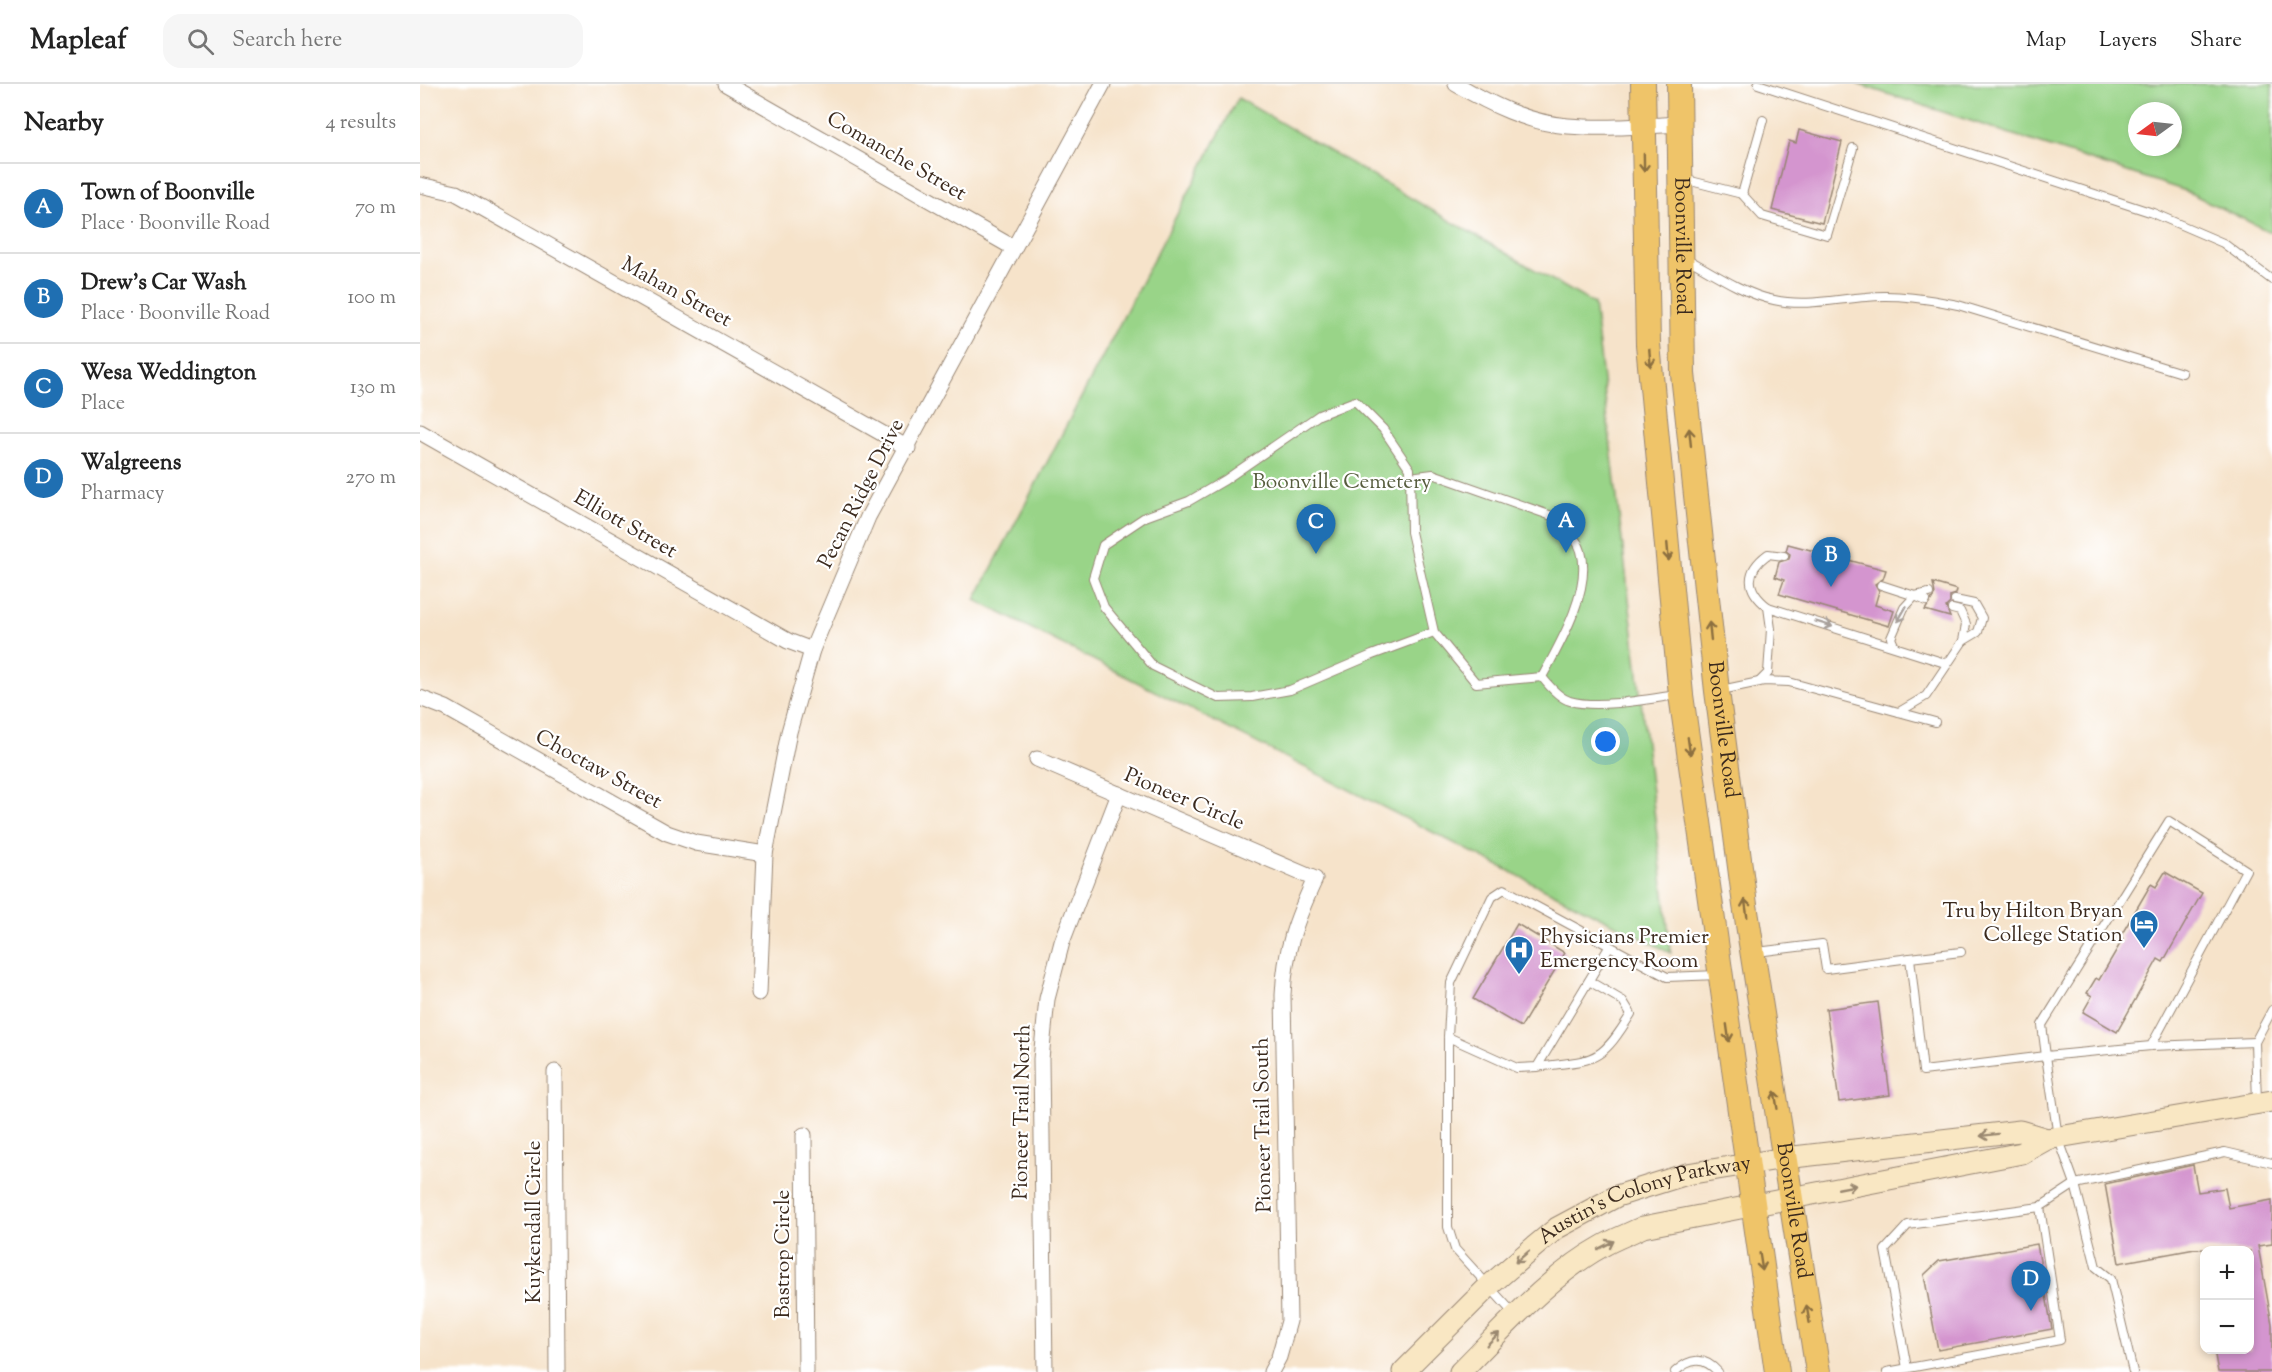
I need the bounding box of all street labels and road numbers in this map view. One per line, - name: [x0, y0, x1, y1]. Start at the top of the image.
- street label: Comanche Street: [820, 105, 972, 209]
- street label: Boonville Road: [1665, 177, 1697, 315]
- street label: Mahan Street: [615, 250, 737, 336]
- street label: Pecan Ridge Drive: [811, 414, 913, 574]
- street label: Elliott Street: [568, 483, 682, 567]
- street label: Boonville Road: [1699, 660, 1746, 800]
- street label: Choctaw Street: [529, 723, 667, 817]
- street label: Pioneer Circle: [1119, 761, 1249, 839]
- street label: Pioneer Trail North: [1006, 1024, 1040, 1200]
- street label: Pioneer Trail South: [1247, 1037, 1281, 1213]
- street label: Boonville Road: [1767, 1140, 1818, 1281]
- street label: Kuykendall Circle: [520, 1141, 550, 1303]
- street label: Austin's Colony Parkway: [1532, 1149, 1754, 1252]
- street label: Bastrop Circle: [769, 1190, 799, 1318]

